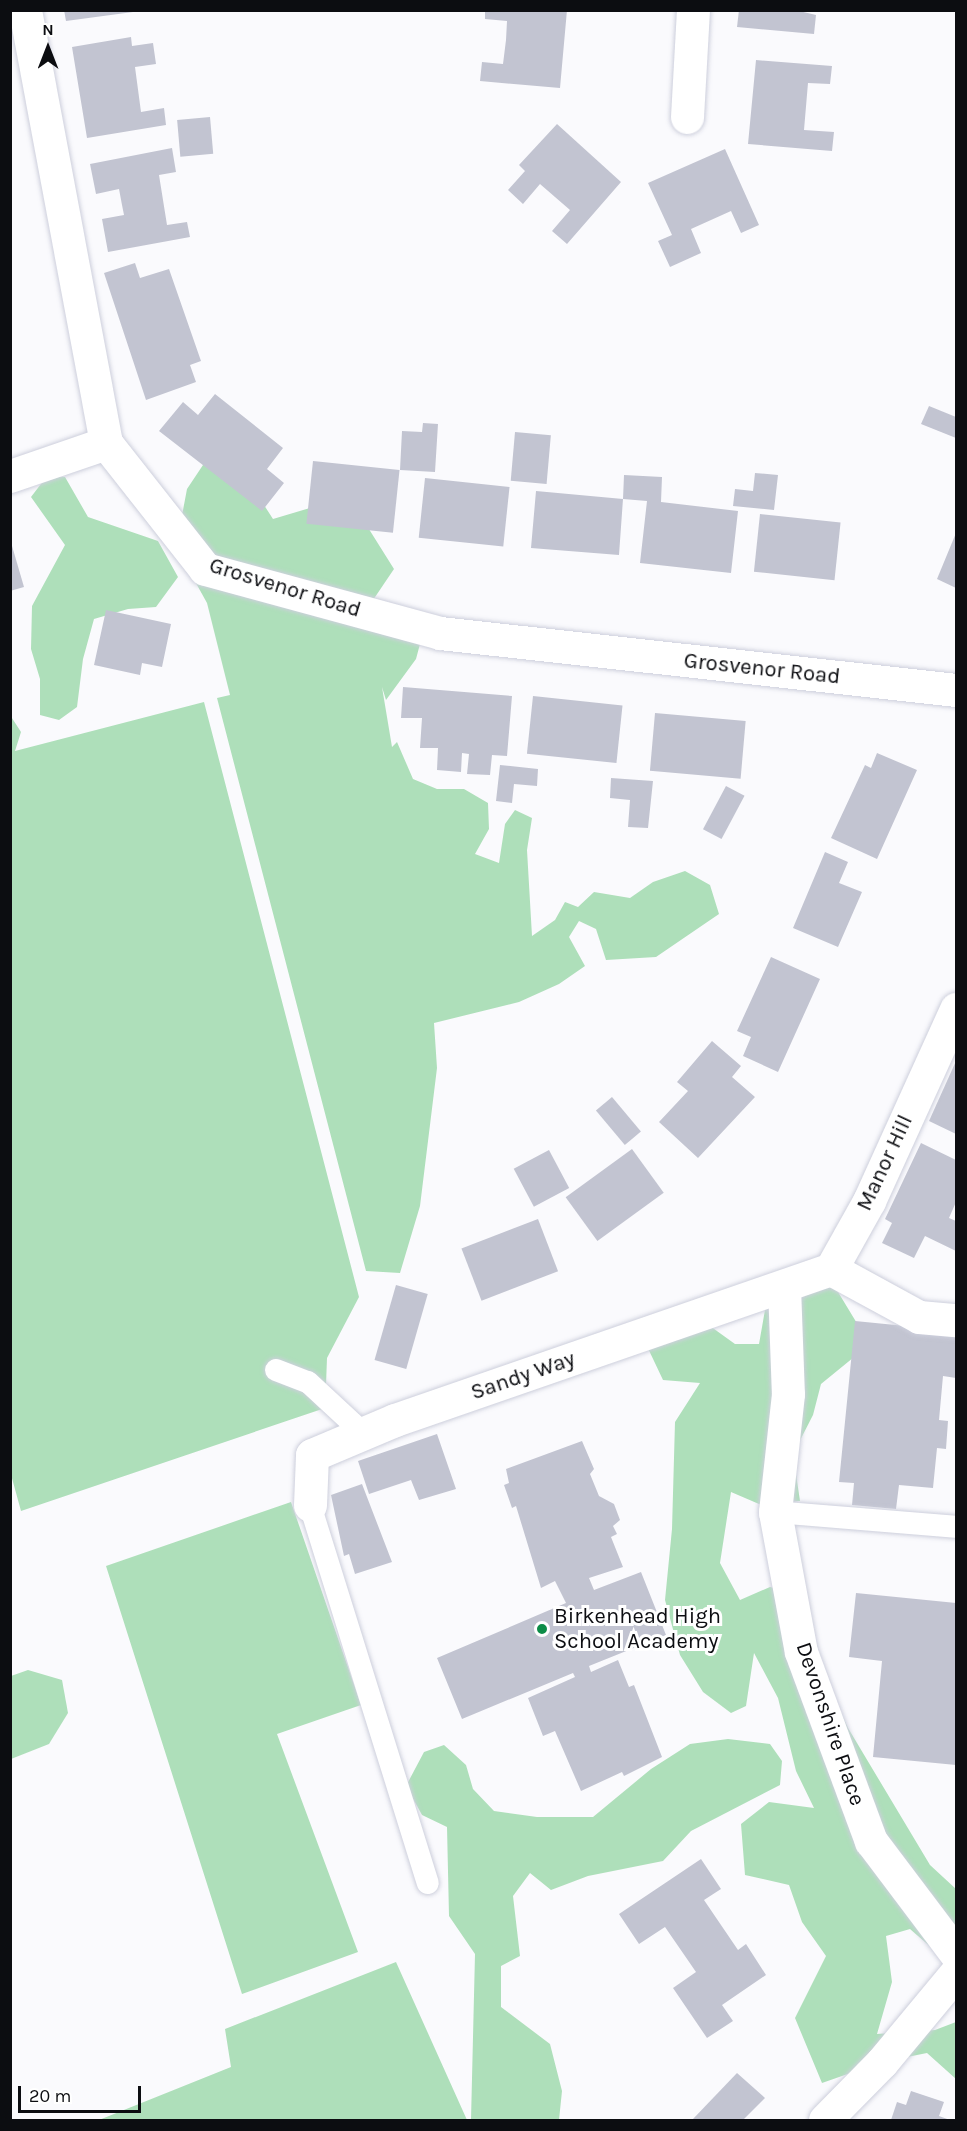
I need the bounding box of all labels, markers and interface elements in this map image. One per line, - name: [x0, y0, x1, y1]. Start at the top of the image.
- north arrow: [18, 18, 78, 78]
- text: N: [42, 20, 54, 39]
- street label: Grosvenor Road: [206, 552, 364, 624]
- street label: Grosvenor Road: [682, 648, 842, 690]
- street label: Manor Hill: [851, 1111, 919, 1215]
- street label: Sandy Way: [467, 1346, 579, 1406]
- place label: Birkenhead High School Academy: [554, 1603, 721, 1654]
- marker: Birkenhead High School Academy: [535, 1622, 549, 1636]
- street label: Devonshire Place: [790, 1639, 870, 1809]
- scale bar: [21, 2074, 144, 2112]
- text: 20 m: [29, 2085, 71, 2107]

